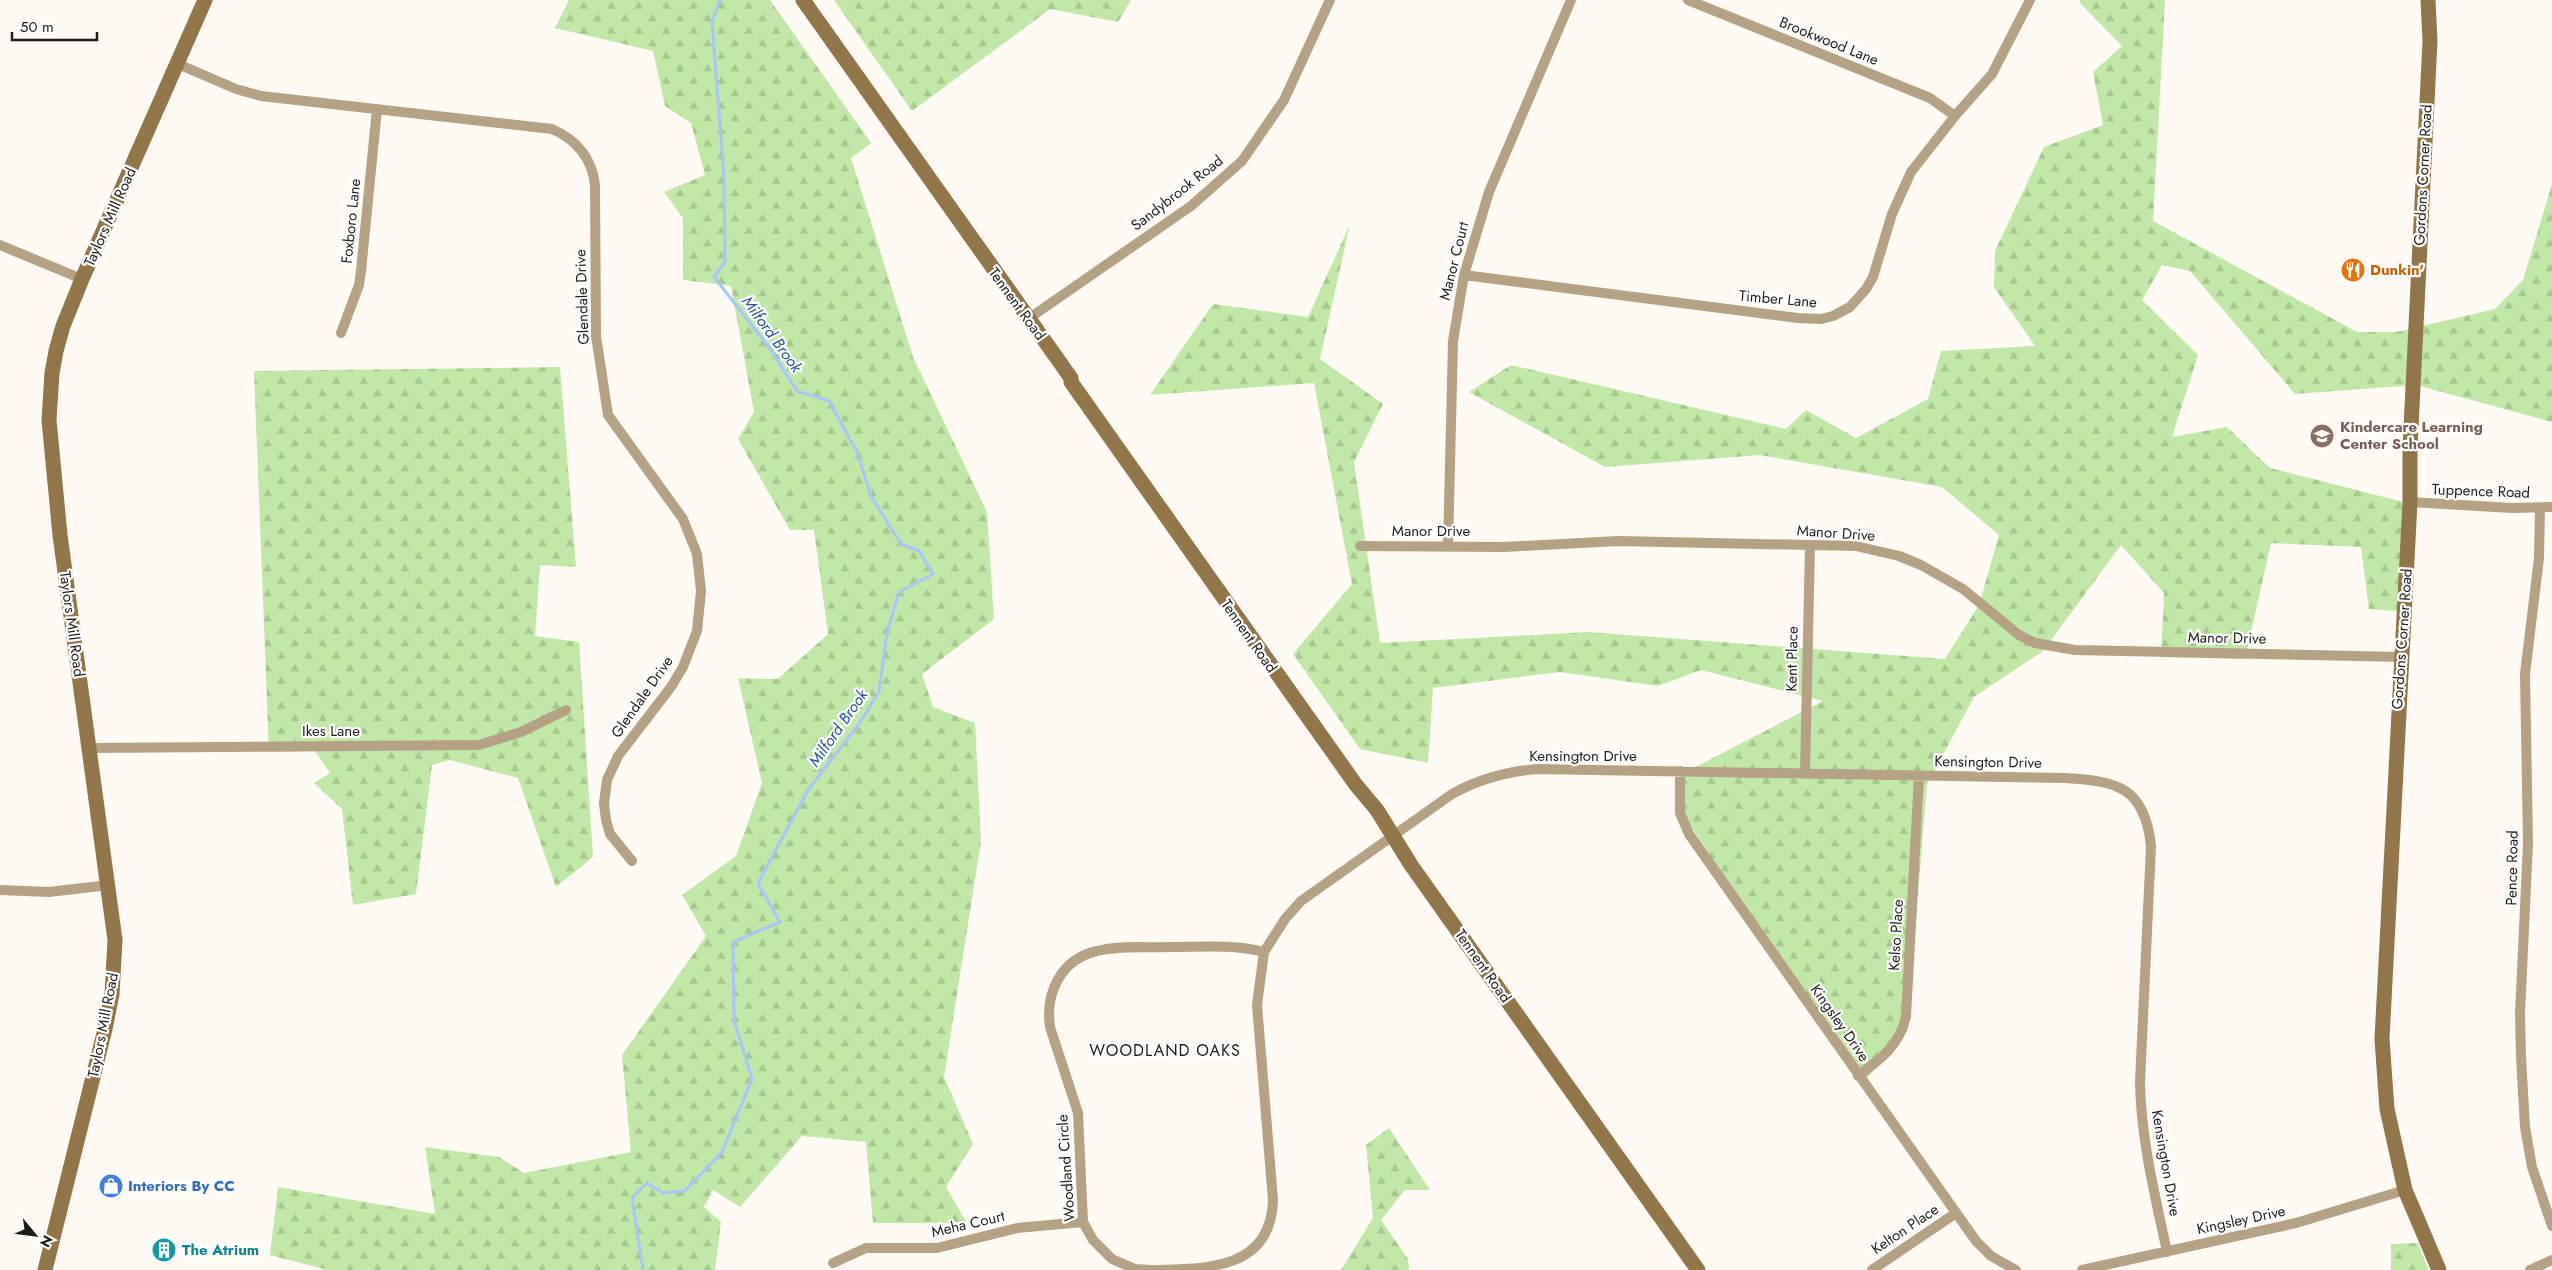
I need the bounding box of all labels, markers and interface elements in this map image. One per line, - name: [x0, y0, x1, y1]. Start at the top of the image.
- scale bar: [12, 10, 98, 42]
- street label: Brookwood Lane: [1776, 11, 1882, 71]
- text: 50 m: [20, 16, 54, 38]
- street label: Gordons Corner Road: [2408, 104, 2438, 246]
- street label: Sandybrook Road: [1126, 150, 1228, 236]
- street label: Taylors Mill Road: [78, 164, 142, 270]
- street label: Foxboro Lane: [336, 177, 366, 265]
- street label: Manor Court: [1434, 219, 1474, 303]
- street label: Glendale Drive: [569, 249, 595, 345]
- restaurant icon: Dunkin': [2340, 257, 2366, 283]
- place label: Dunkin': [2370, 259, 2424, 281]
- street label: Tennent Road: [983, 263, 1051, 345]
- street label: Timber Lane: [1738, 285, 1818, 313]
- water label: Milford Brook: [736, 291, 808, 378]
- place label: Kindercare Learning Center School: [2340, 416, 2483, 455]
- school or university icon: Kindercare Learning Center School: [2309, 423, 2335, 449]
- street label: Tuppence Road: [2432, 478, 2530, 504]
- street label: Manor Drive: [1796, 519, 1876, 547]
- street label: Manor Drive: [1392, 520, 1470, 542]
- street label: Gordons Corner Road: [2386, 568, 2418, 710]
- street label: Taylors Mill Road: [54, 570, 90, 678]
- street label: Tennent Road: [1216, 595, 1282, 677]
- street label: Kent Place: [1780, 626, 1804, 692]
- street label: Manor Drive: [2188, 626, 2267, 650]
- street label: Glendale Drive: [606, 651, 679, 742]
- water label: Milford Brook: [803, 684, 874, 771]
- street label: Ikes Lane: [302, 720, 360, 742]
- street label: Kensington Drive: [1529, 745, 1637, 767]
- street label: Kensington Drive: [1934, 750, 2042, 774]
- street label: Pence Road: [2500, 830, 2524, 906]
- street label: Kelso Place: [1883, 898, 1909, 971]
- street label: Tennent Road: [1450, 925, 1516, 1007]
- street label: Taylors Mill Road: [82, 971, 124, 1079]
- street label: Kingsley Drive: [1805, 980, 1875, 1066]
- district label: WOODLAND OAKS: [1089, 1039, 1241, 1062]
- street label: Kensington Drive: [2146, 1108, 2186, 1218]
- street label: Woodland Circle: [1051, 1113, 1081, 1222]
- shop icon: Interiors By CC: [98, 1173, 124, 1199]
- place label: Interiors By CC: [128, 1175, 235, 1197]
- street label: Kelton Place: [1867, 1198, 1943, 1260]
- street label: Kingsley Drive: [2195, 1200, 2288, 1240]
- street label: Meha Court: [929, 1205, 1007, 1243]
- north arrow: [10, 1210, 60, 1260]
- text: N: [35, 1232, 58, 1251]
- building icon: The Atrium: [151, 1237, 177, 1263]
- place label: The Atrium: [182, 1239, 259, 1261]

